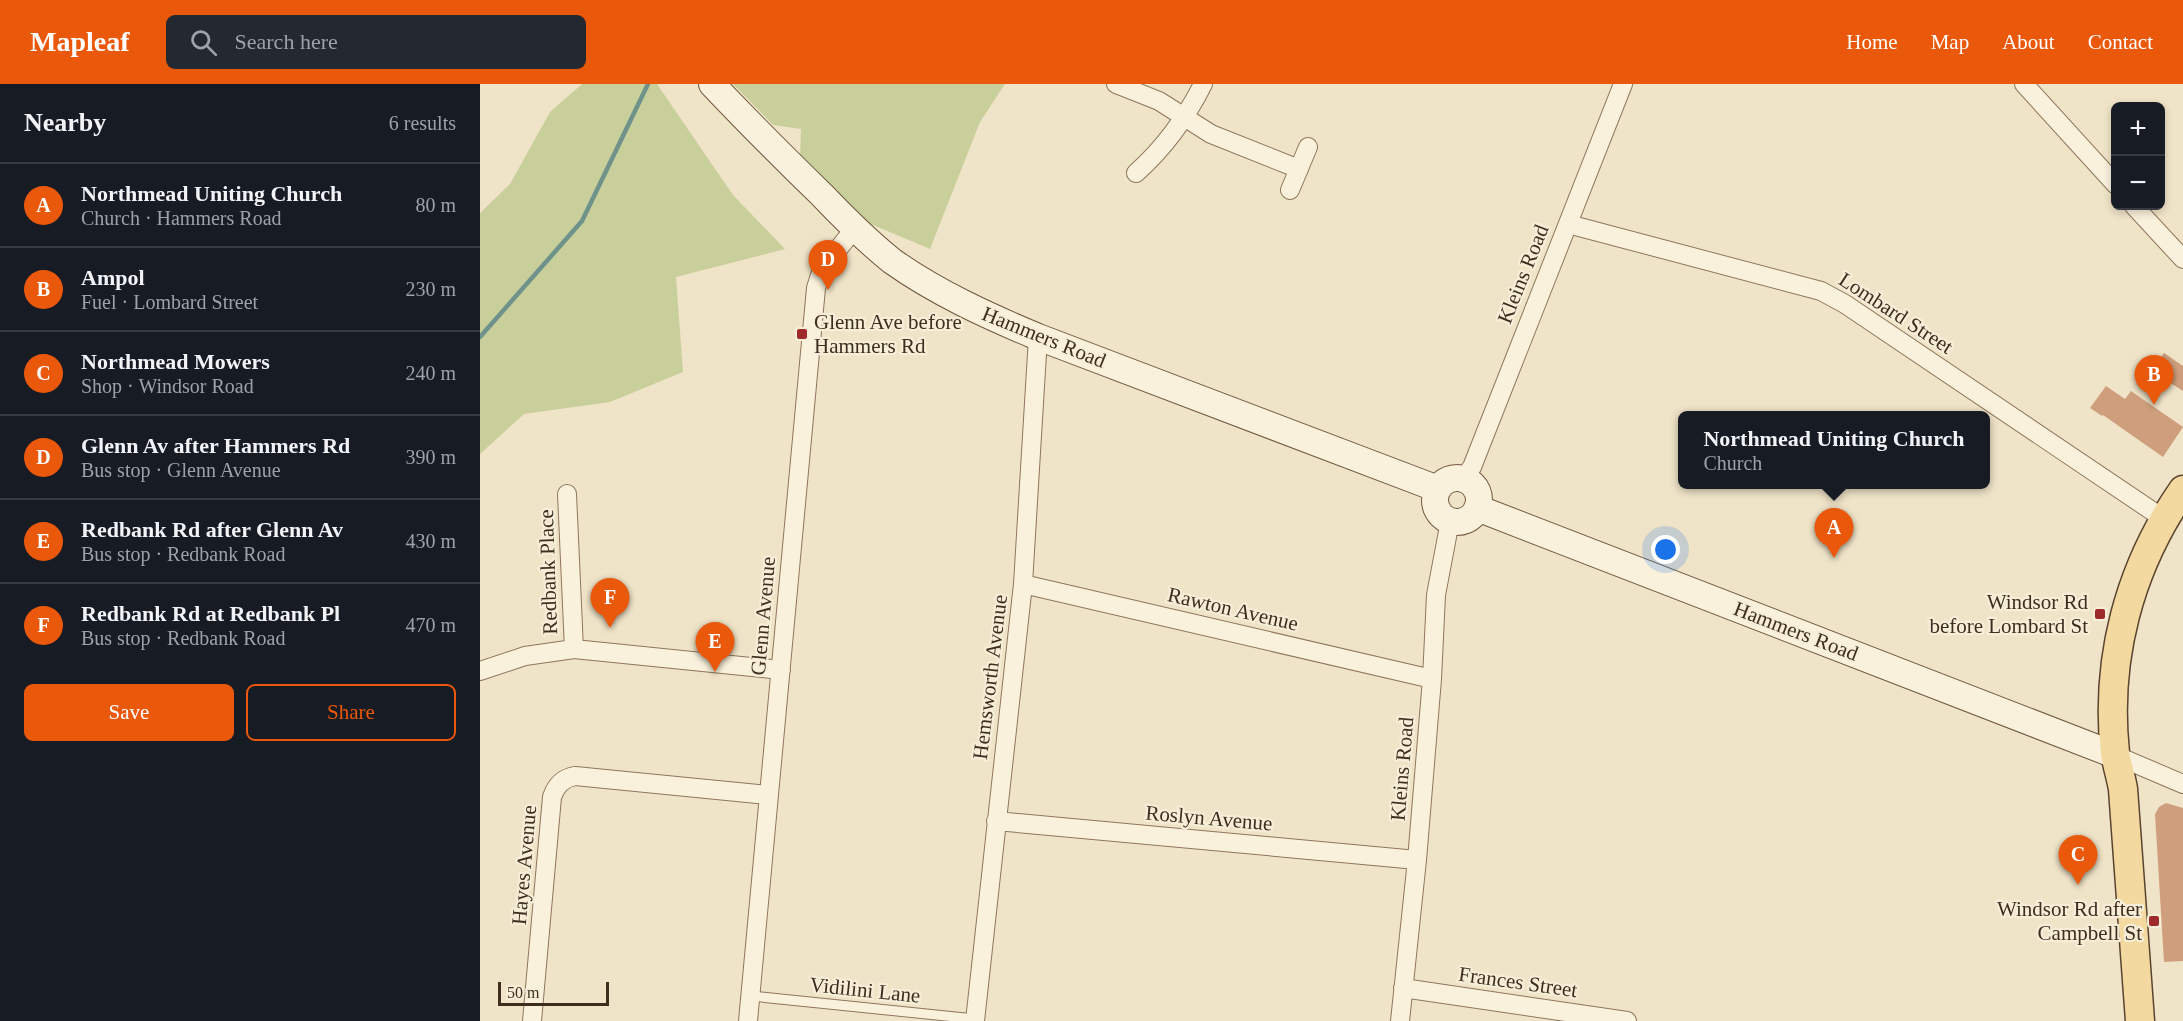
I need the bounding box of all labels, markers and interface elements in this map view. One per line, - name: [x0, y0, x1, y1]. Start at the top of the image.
- search box: [166, 15, 586, 69]
- text: Mapleaf: [30, 26, 130, 57]
- icon: search: [187, 26, 220, 59]
- text: Search here: [235, 29, 338, 54]
- text: Home: [1846, 30, 1898, 54]
- text: Map: [1931, 30, 1969, 54]
- text: About: [2002, 30, 2055, 54]
- text: Contact: [2088, 30, 2153, 54]
- map controls: [2111, 102, 2165, 210]
- button: +: [2111, 102, 2165, 156]
- text: Nearby: [24, 108, 106, 137]
- text: 6 results: [389, 112, 456, 134]
- button: −: [2111, 156, 2165, 210]
- text: Northmead Uniting Church: [81, 181, 342, 206]
- text: A: [36, 194, 51, 216]
- text: 80 m: [415, 194, 456, 216]
- text: Church · Hammers Road: [81, 207, 282, 229]
- street label: Kleins Road: [1492, 221, 1554, 327]
- pin: D: [808, 240, 848, 290]
- text: Ampol: [81, 265, 145, 290]
- street label: Lombard Street: [1834, 267, 1958, 359]
- text: B: [37, 278, 50, 300]
- text: 230 m: [405, 278, 456, 300]
- text: Fuel · Lombard Street: [81, 291, 258, 313]
- street label: Hammers Road: [979, 301, 1110, 373]
- place label: Glenn Ave before Hammers Rd: [814, 310, 962, 358]
- marker: Glenn Ave before Hammers Rd: [795, 327, 809, 341]
- text: Northmead Mowers: [81, 349, 270, 374]
- pin: B: [2134, 356, 2174, 405]
- text: C: [36, 362, 51, 384]
- text: 240 m: [405, 362, 456, 384]
- text: Shop · Windsor Road: [81, 375, 254, 397]
- popup: [1678, 411, 1990, 489]
- text: Northmead Uniting Church: [1703, 426, 1965, 451]
- text: Glenn Av after Hammers Rd: [81, 433, 350, 458]
- text: D: [36, 446, 51, 468]
- text: 390 m: [405, 446, 456, 468]
- text: Church: [1703, 452, 1762, 474]
- text: Bus stop · Glenn Avenue: [81, 459, 281, 481]
- pin: A: [1814, 508, 1854, 558]
- street label: Redbank Place: [534, 509, 562, 635]
- text: Redbank Rd after Glenn Av: [81, 517, 343, 542]
- text: E: [37, 530, 50, 552]
- text: 430 m: [405, 530, 456, 552]
- your location: [1651, 535, 1680, 564]
- text: Bus stop · Redbank Road: [81, 543, 285, 565]
- street label: Glenn Avenue: [746, 556, 780, 676]
- pin: F: [590, 578, 630, 628]
- street label: Rawton Avenue: [1165, 582, 1301, 636]
- place label: Windsor Rd before Lombard St: [1929, 590, 2088, 638]
- street label: Hemsworth Avenue: [968, 593, 1012, 761]
- street label: Hammers Road: [1730, 596, 1862, 666]
- text: Redbank Rd at Redbank Pl: [81, 601, 340, 626]
- marker: Windsor Rd before Lombard St: [2093, 607, 2107, 621]
- text: F: [37, 614, 50, 636]
- text: 470 m: [405, 614, 456, 636]
- pin: E: [696, 622, 734, 672]
- text: Bus stop · Redbank Road: [81, 627, 285, 649]
- button: Save: [24, 684, 234, 741]
- button: Share: [246, 684, 456, 741]
- street label: Kleins Road: [1385, 715, 1419, 822]
- street label: Roslyn Avenue: [1145, 800, 1273, 836]
- street label: Hayes Avenue: [507, 804, 541, 926]
- pin: C: [2058, 836, 2098, 885]
- place label: Windsor Rd after Campbell St: [1997, 897, 2142, 945]
- marker: Windsor Rd after Campbell St: [2147, 914, 2161, 928]
- street label: Frances Street: [1457, 962, 1579, 1002]
- street label: Vidilini Lane: [808, 972, 922, 1008]
- scale bar: [498, 979, 609, 1006]
- text: 50 m: [507, 984, 539, 1001]

